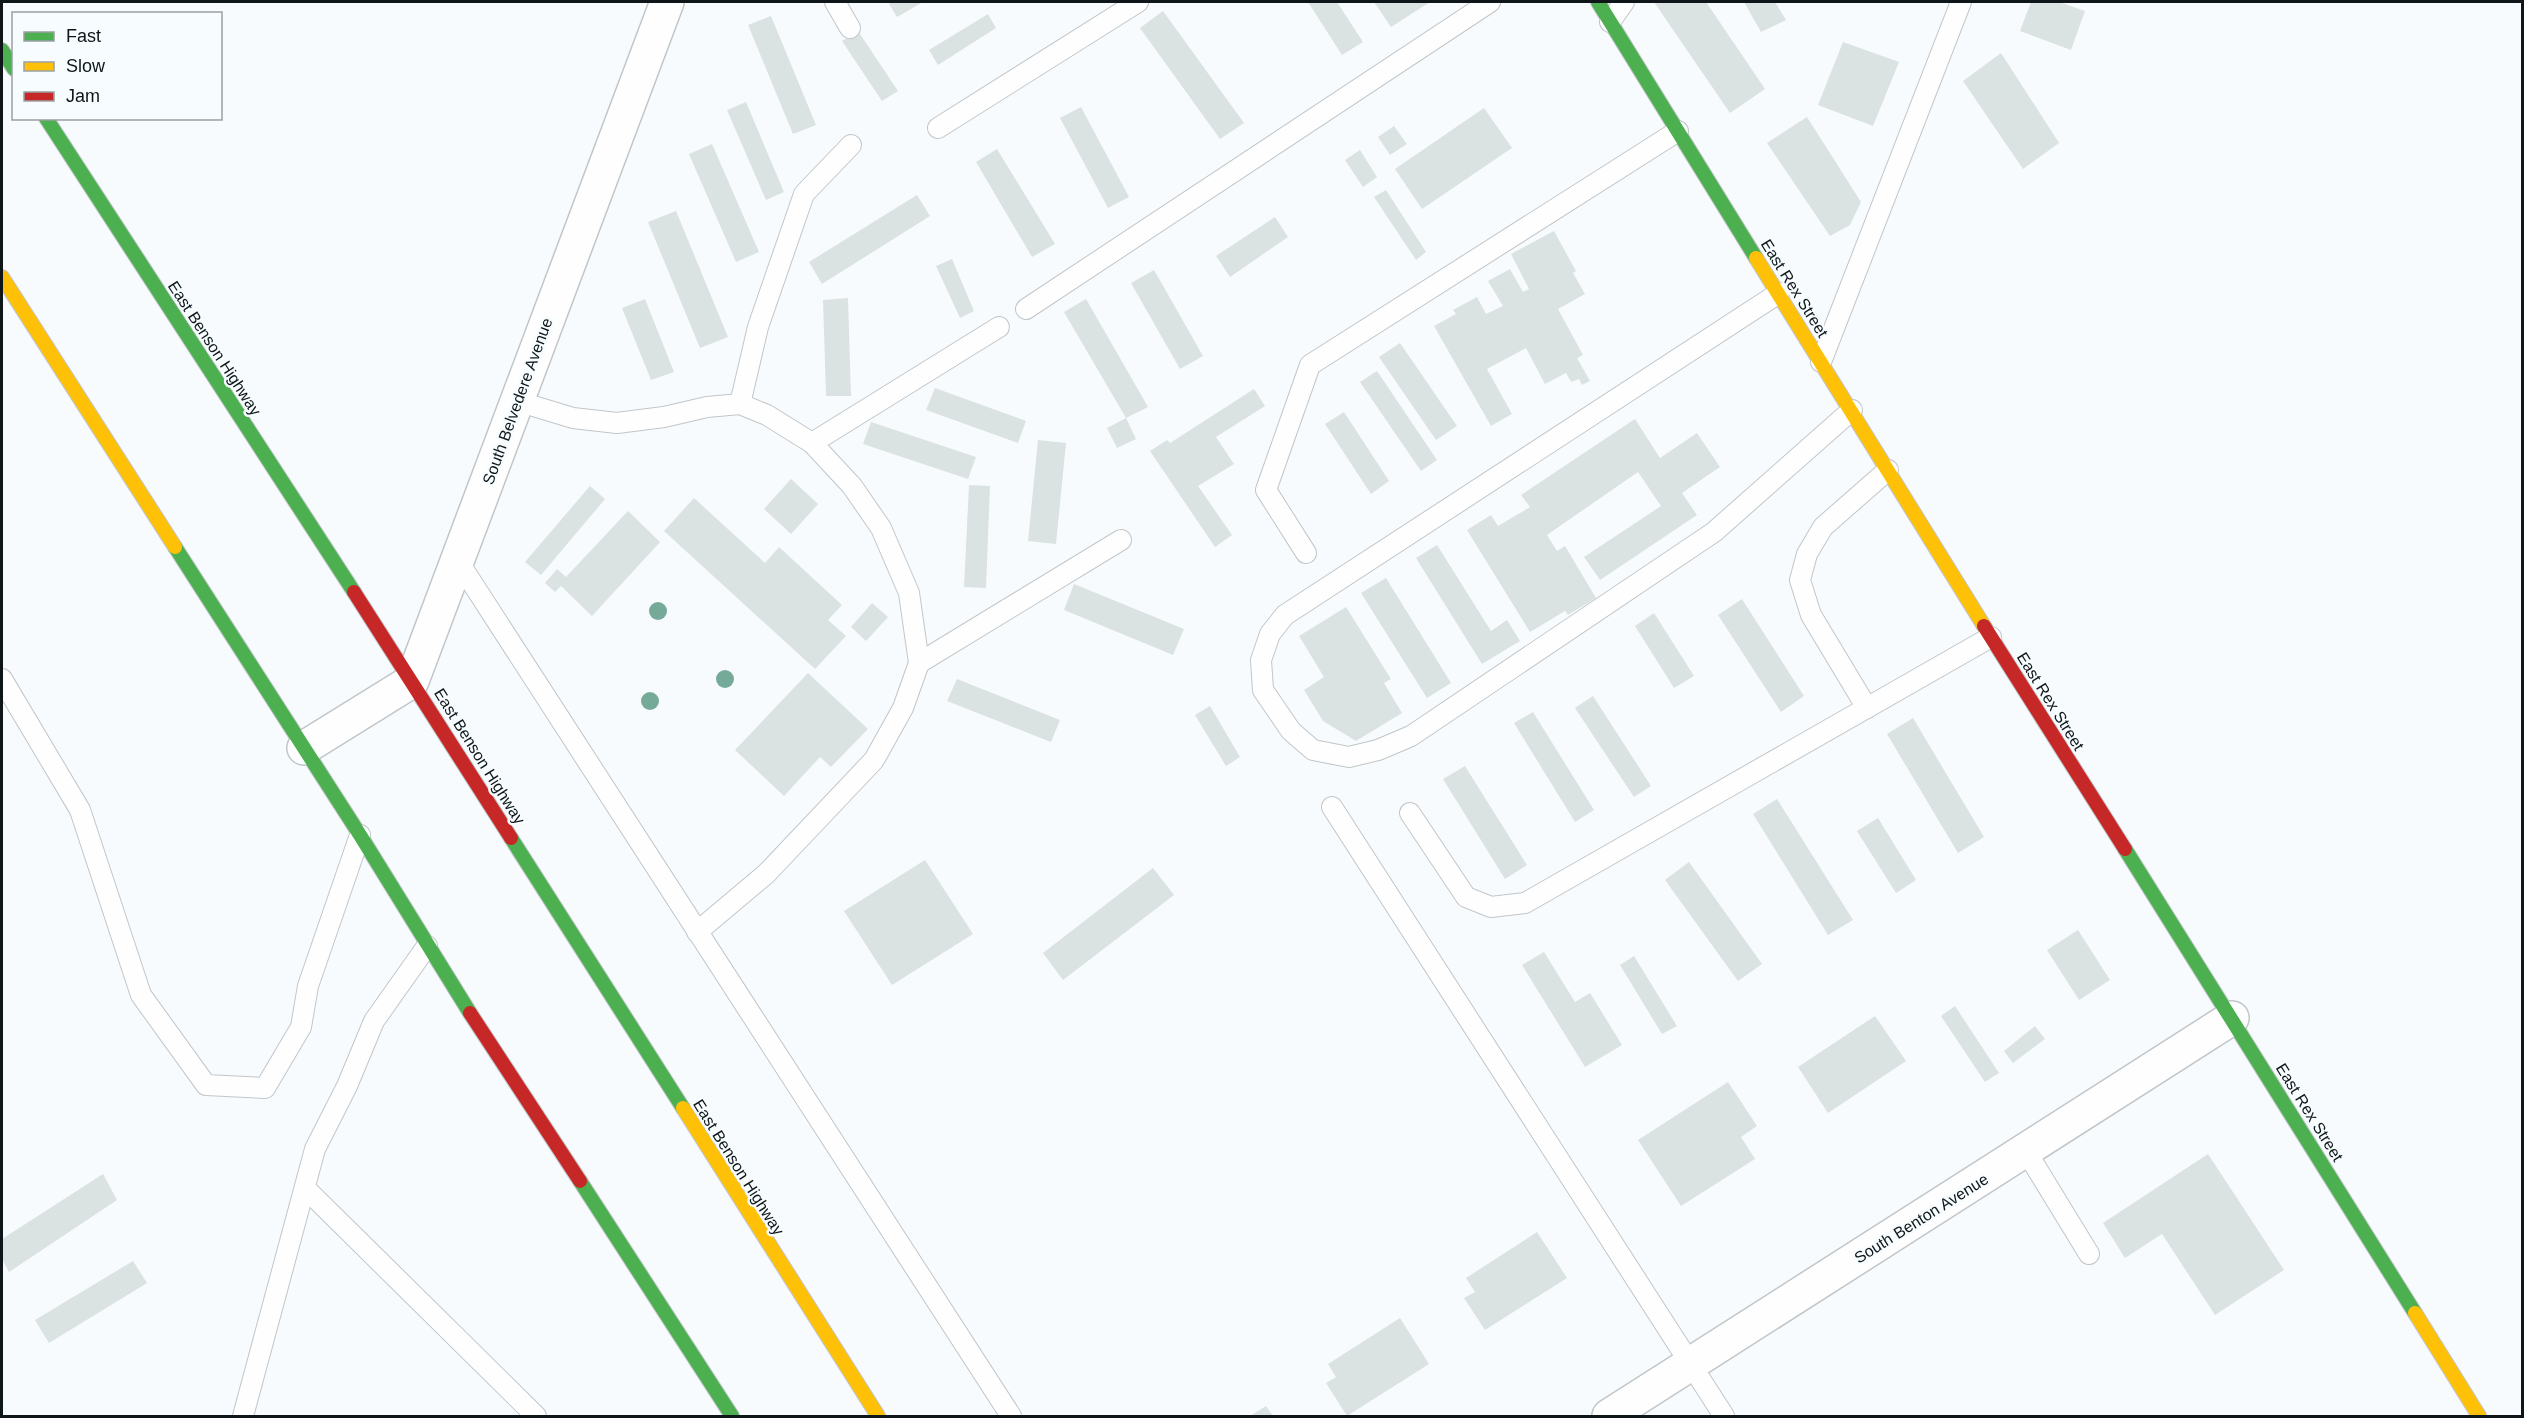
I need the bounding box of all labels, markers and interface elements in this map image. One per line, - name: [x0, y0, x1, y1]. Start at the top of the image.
- legend: [12, 12, 222, 120]
- text: Fast: [66, 26, 101, 46]
- text: Slow: [66, 56, 106, 76]
- text: Jam: [66, 86, 100, 106]
- street label: East Rex Street: [1758, 236, 1832, 341]
- street label: East Benson Highway: [165, 278, 264, 419]
- street label: South Belvedere Avenue: [479, 316, 556, 487]
- street label: East Rex Street: [2014, 649, 2088, 754]
- street label: East Benson Highway: [431, 685, 528, 827]
- street label: East Rex Street: [2273, 1060, 2347, 1165]
- street label: East Benson Highway: [690, 1096, 787, 1238]
- street label: South Benton Avenue: [1851, 1170, 1991, 1267]

